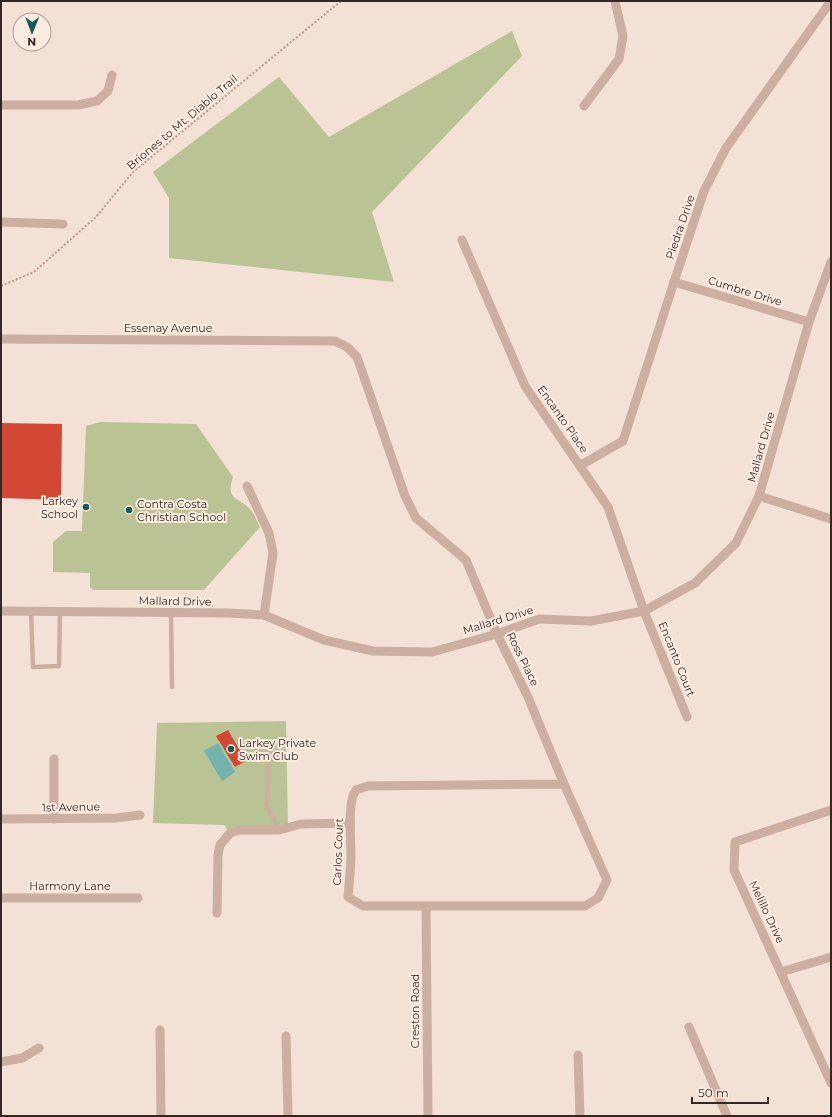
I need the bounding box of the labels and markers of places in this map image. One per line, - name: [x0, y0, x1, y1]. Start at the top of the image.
- place label: Larkey School: [41, 494, 78, 521]
- place label: Contra Costa Christian School: [137, 497, 226, 524]
- marker: Larkey School: [81, 502, 91, 512]
- marker: Contra Costa Christian School: [124, 505, 134, 515]
- place label: Larkey Private Swim Club: [239, 736, 316, 763]
- marker: Larkey Private Swim Club: [226, 744, 236, 754]

